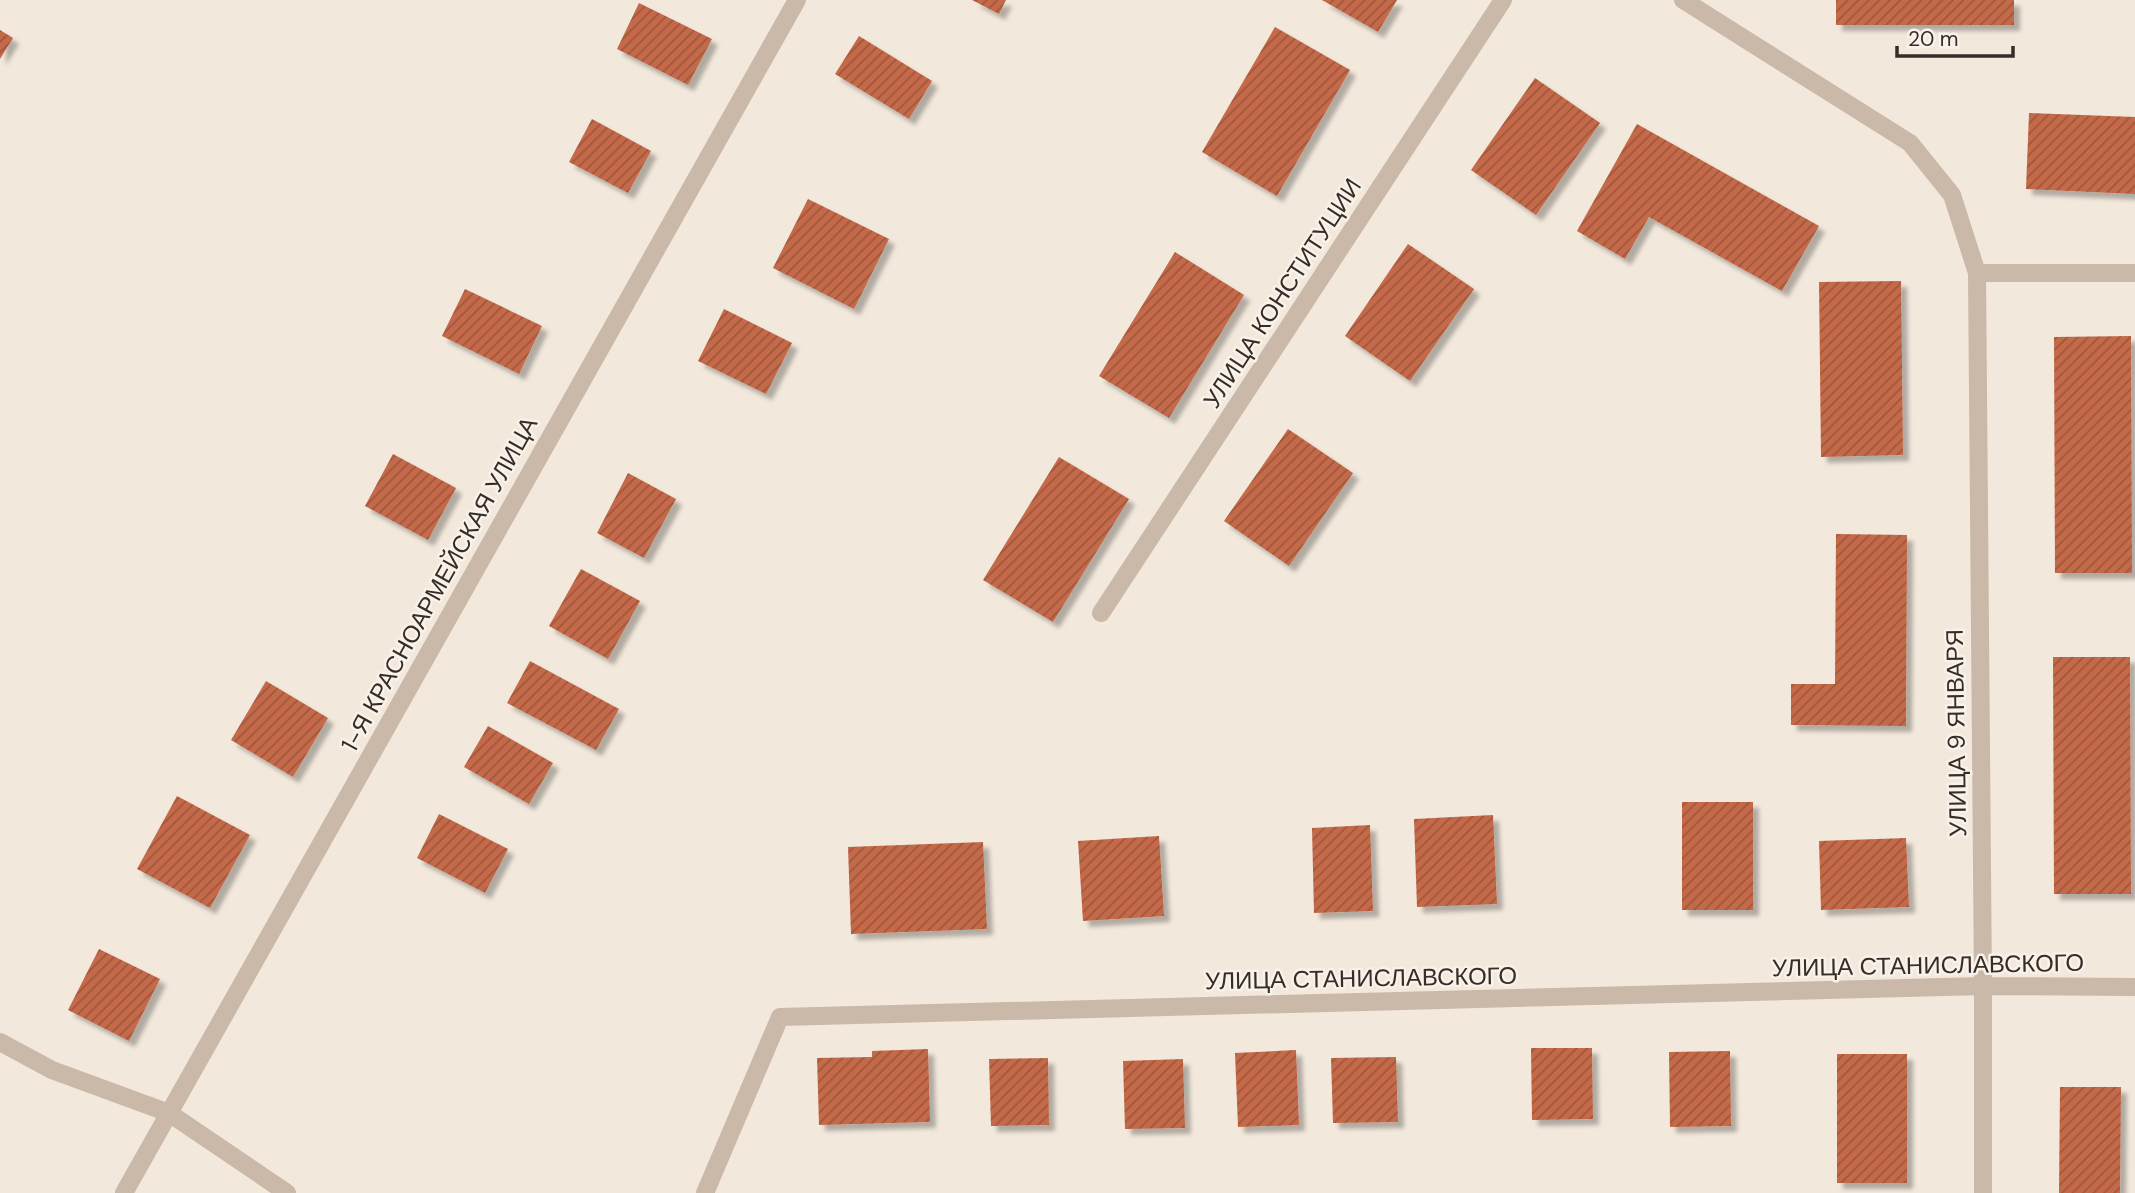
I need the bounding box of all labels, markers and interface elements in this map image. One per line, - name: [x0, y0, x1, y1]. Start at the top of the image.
- scale bar: [1897, 14, 2012, 58]
- text: 20 m: [1908, 25, 1959, 53]
- street label: УЛИЦА КОНСТИТУЦИИ: [1196, 172, 1368, 414]
- street label: 1-Я КРАСНОАРМЕЙСКАЯ УЛИЦА: [334, 411, 544, 757]
- street label: УЛИЦА 9 ЯНВАРЯ: [1939, 629, 1973, 837]
- street label: УЛИЦА СТАНИСЛАВСКОГО: [1772, 947, 2084, 983]
- street label: УЛИЦА СТАНИСЛАВСКОГО: [1205, 960, 1517, 996]

